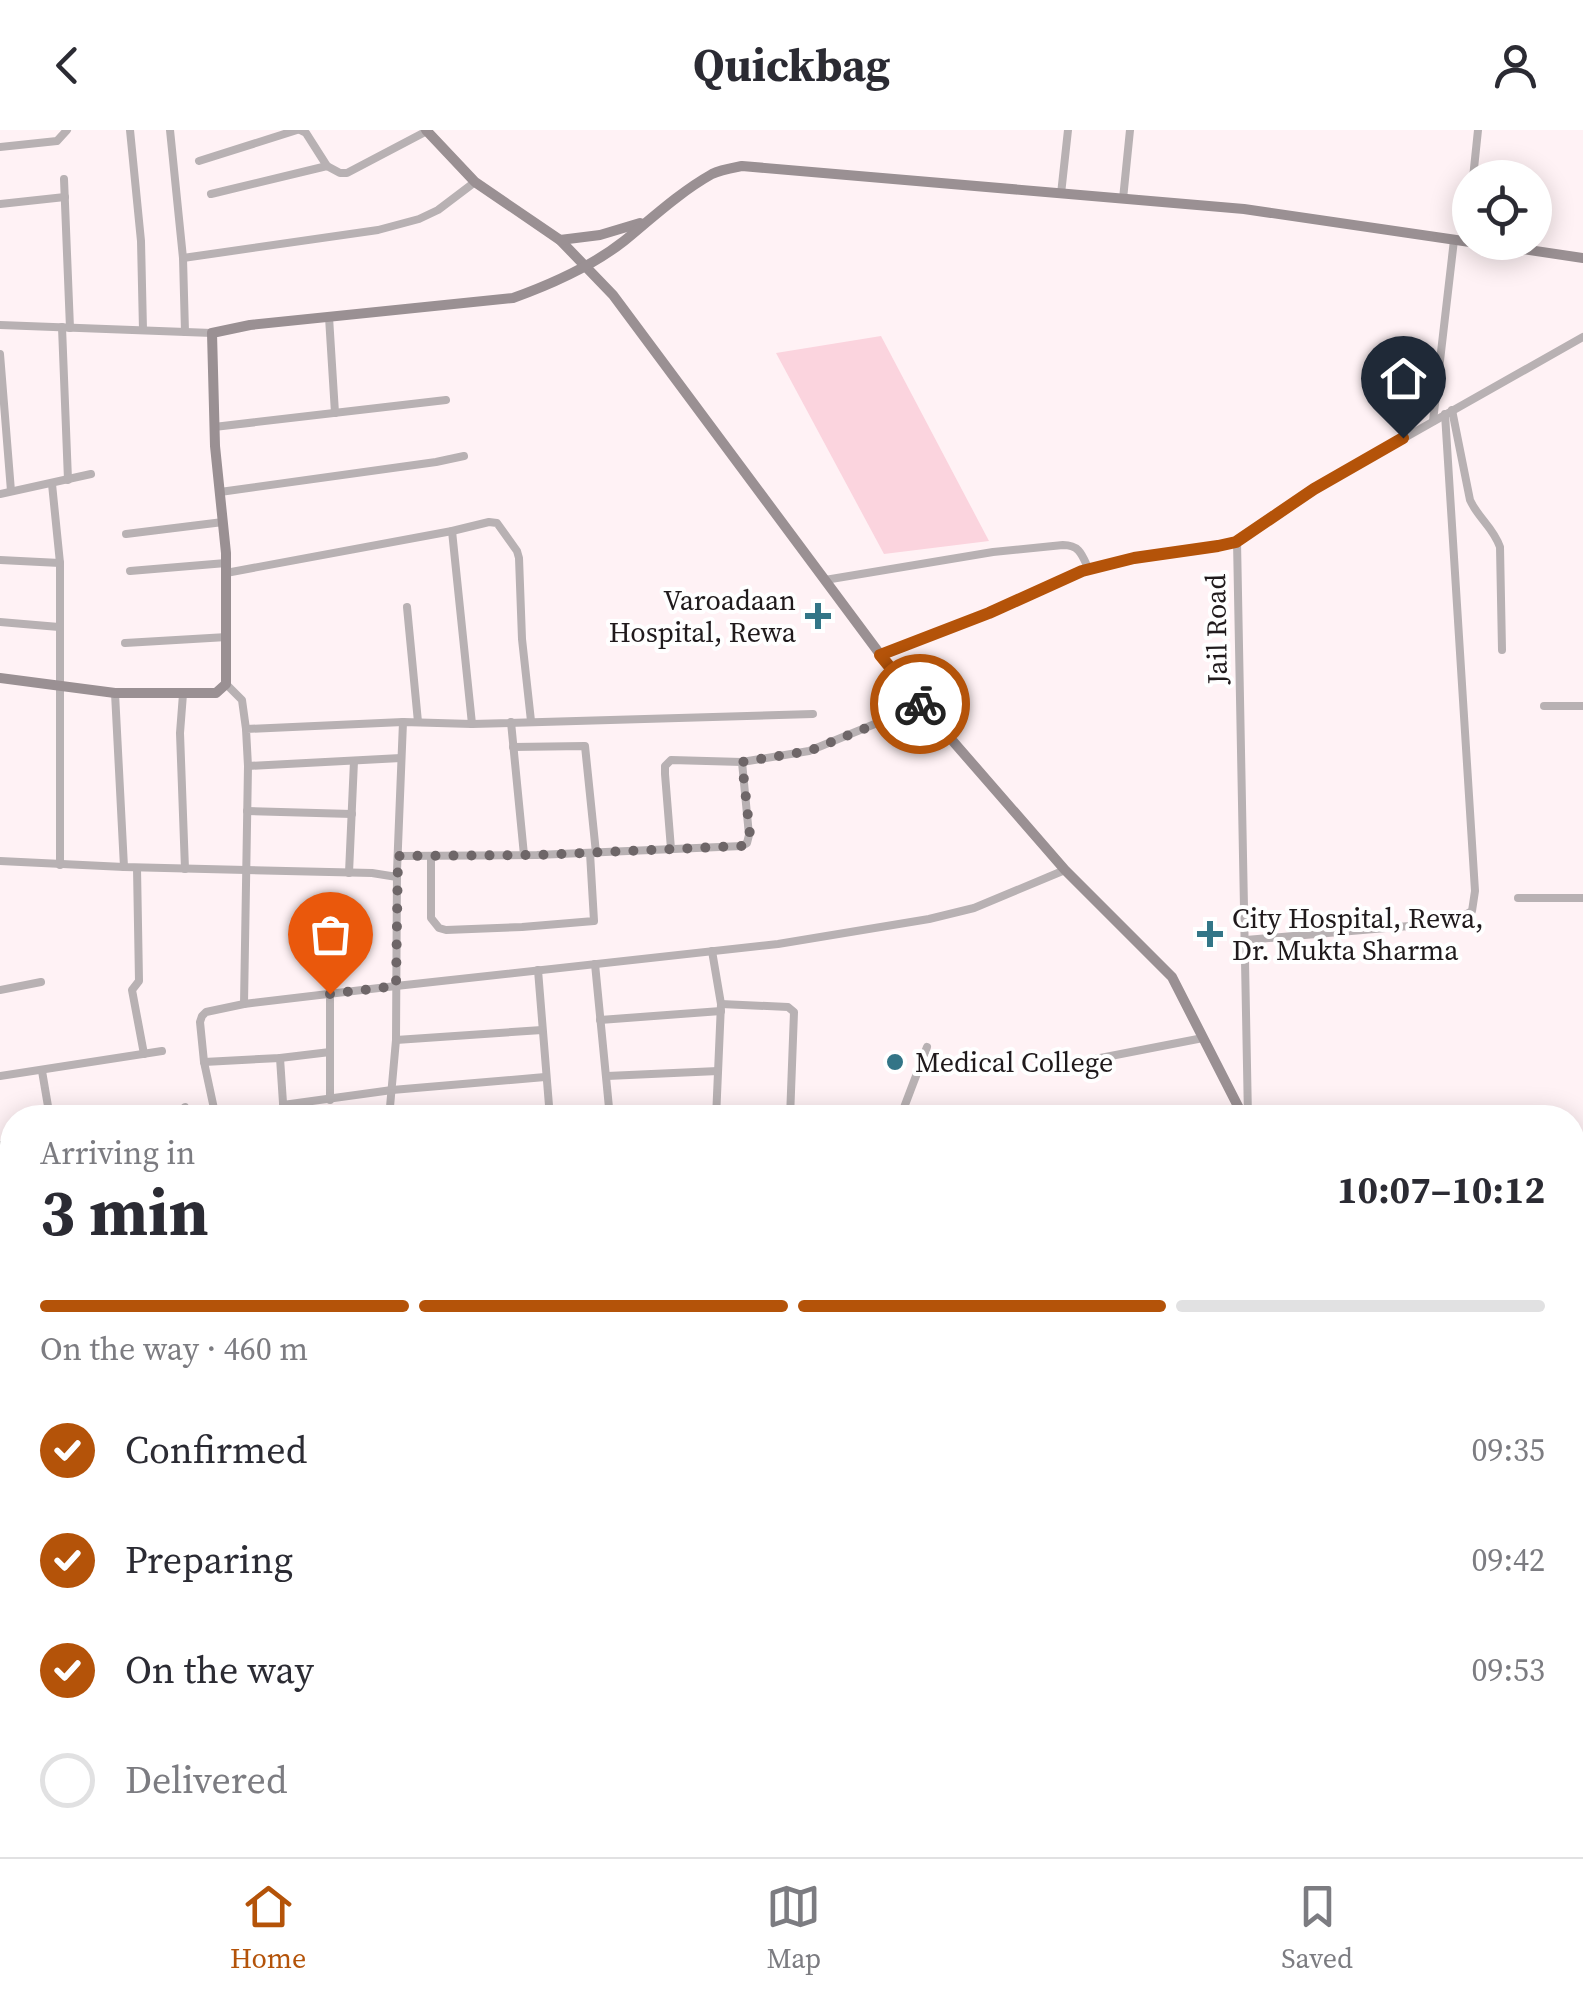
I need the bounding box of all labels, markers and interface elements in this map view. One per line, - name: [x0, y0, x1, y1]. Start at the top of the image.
- text: Quickbag: [693, 34, 890, 96]
- icon: back: [40, 38, 95, 93]
- icon: person: [1488, 38, 1543, 93]
- map controls: [1452, 160, 1552, 260]
- button: locate: [1452, 160, 1552, 260]
- pin: [1361, 336, 1446, 439]
- icon: home: [1376, 351, 1431, 406]
- street label: Jail Road: [1196, 573, 1236, 686]
- place label: Varoadaan Hospital, Rewa: [609, 581, 797, 651]
- marker: Varoadaan Hospital, Rewa: [805, 603, 831, 629]
- courier: [870, 654, 970, 754]
- icon: bike: [893, 677, 948, 732]
- pin: [288, 892, 373, 995]
- place label: City Hospital, Rewa, Dr. Mukta Sharma: [1232, 899, 1484, 969]
- icon: bag: [303, 907, 358, 962]
- marker: City Hospital, Rewa, Dr. Mukta Sharma: [1197, 921, 1223, 947]
- place label: Medical College: [915, 1043, 1113, 1081]
- marker: Medical College: [884, 1051, 906, 1073]
- text: Arriving in: [40, 1131, 195, 1175]
- text: 10:07–10:12: [1337, 1164, 1545, 1216]
- text: 3 min: [40, 1168, 209, 1257]
- text: On the way · 460 m: [40, 1327, 308, 1371]
- icon: check: [40, 1423, 95, 1478]
- text: Confirmed: [125, 1424, 307, 1476]
- text: 09:35: [1471, 1428, 1545, 1472]
- icon: check: [40, 1533, 95, 1588]
- text: Preparing: [125, 1534, 293, 1586]
- text: 09:42: [1471, 1538, 1545, 1582]
- icon: check: [40, 1643, 95, 1698]
- text: On the way: [125, 1644, 314, 1696]
- text: 09:53: [1471, 1648, 1545, 1692]
- text: Delivered: [125, 1754, 288, 1806]
- tab: Home: [230, 1879, 306, 1977]
- tab: Map: [766, 1879, 821, 1977]
- tab: Saved: [1281, 1879, 1353, 1977]

